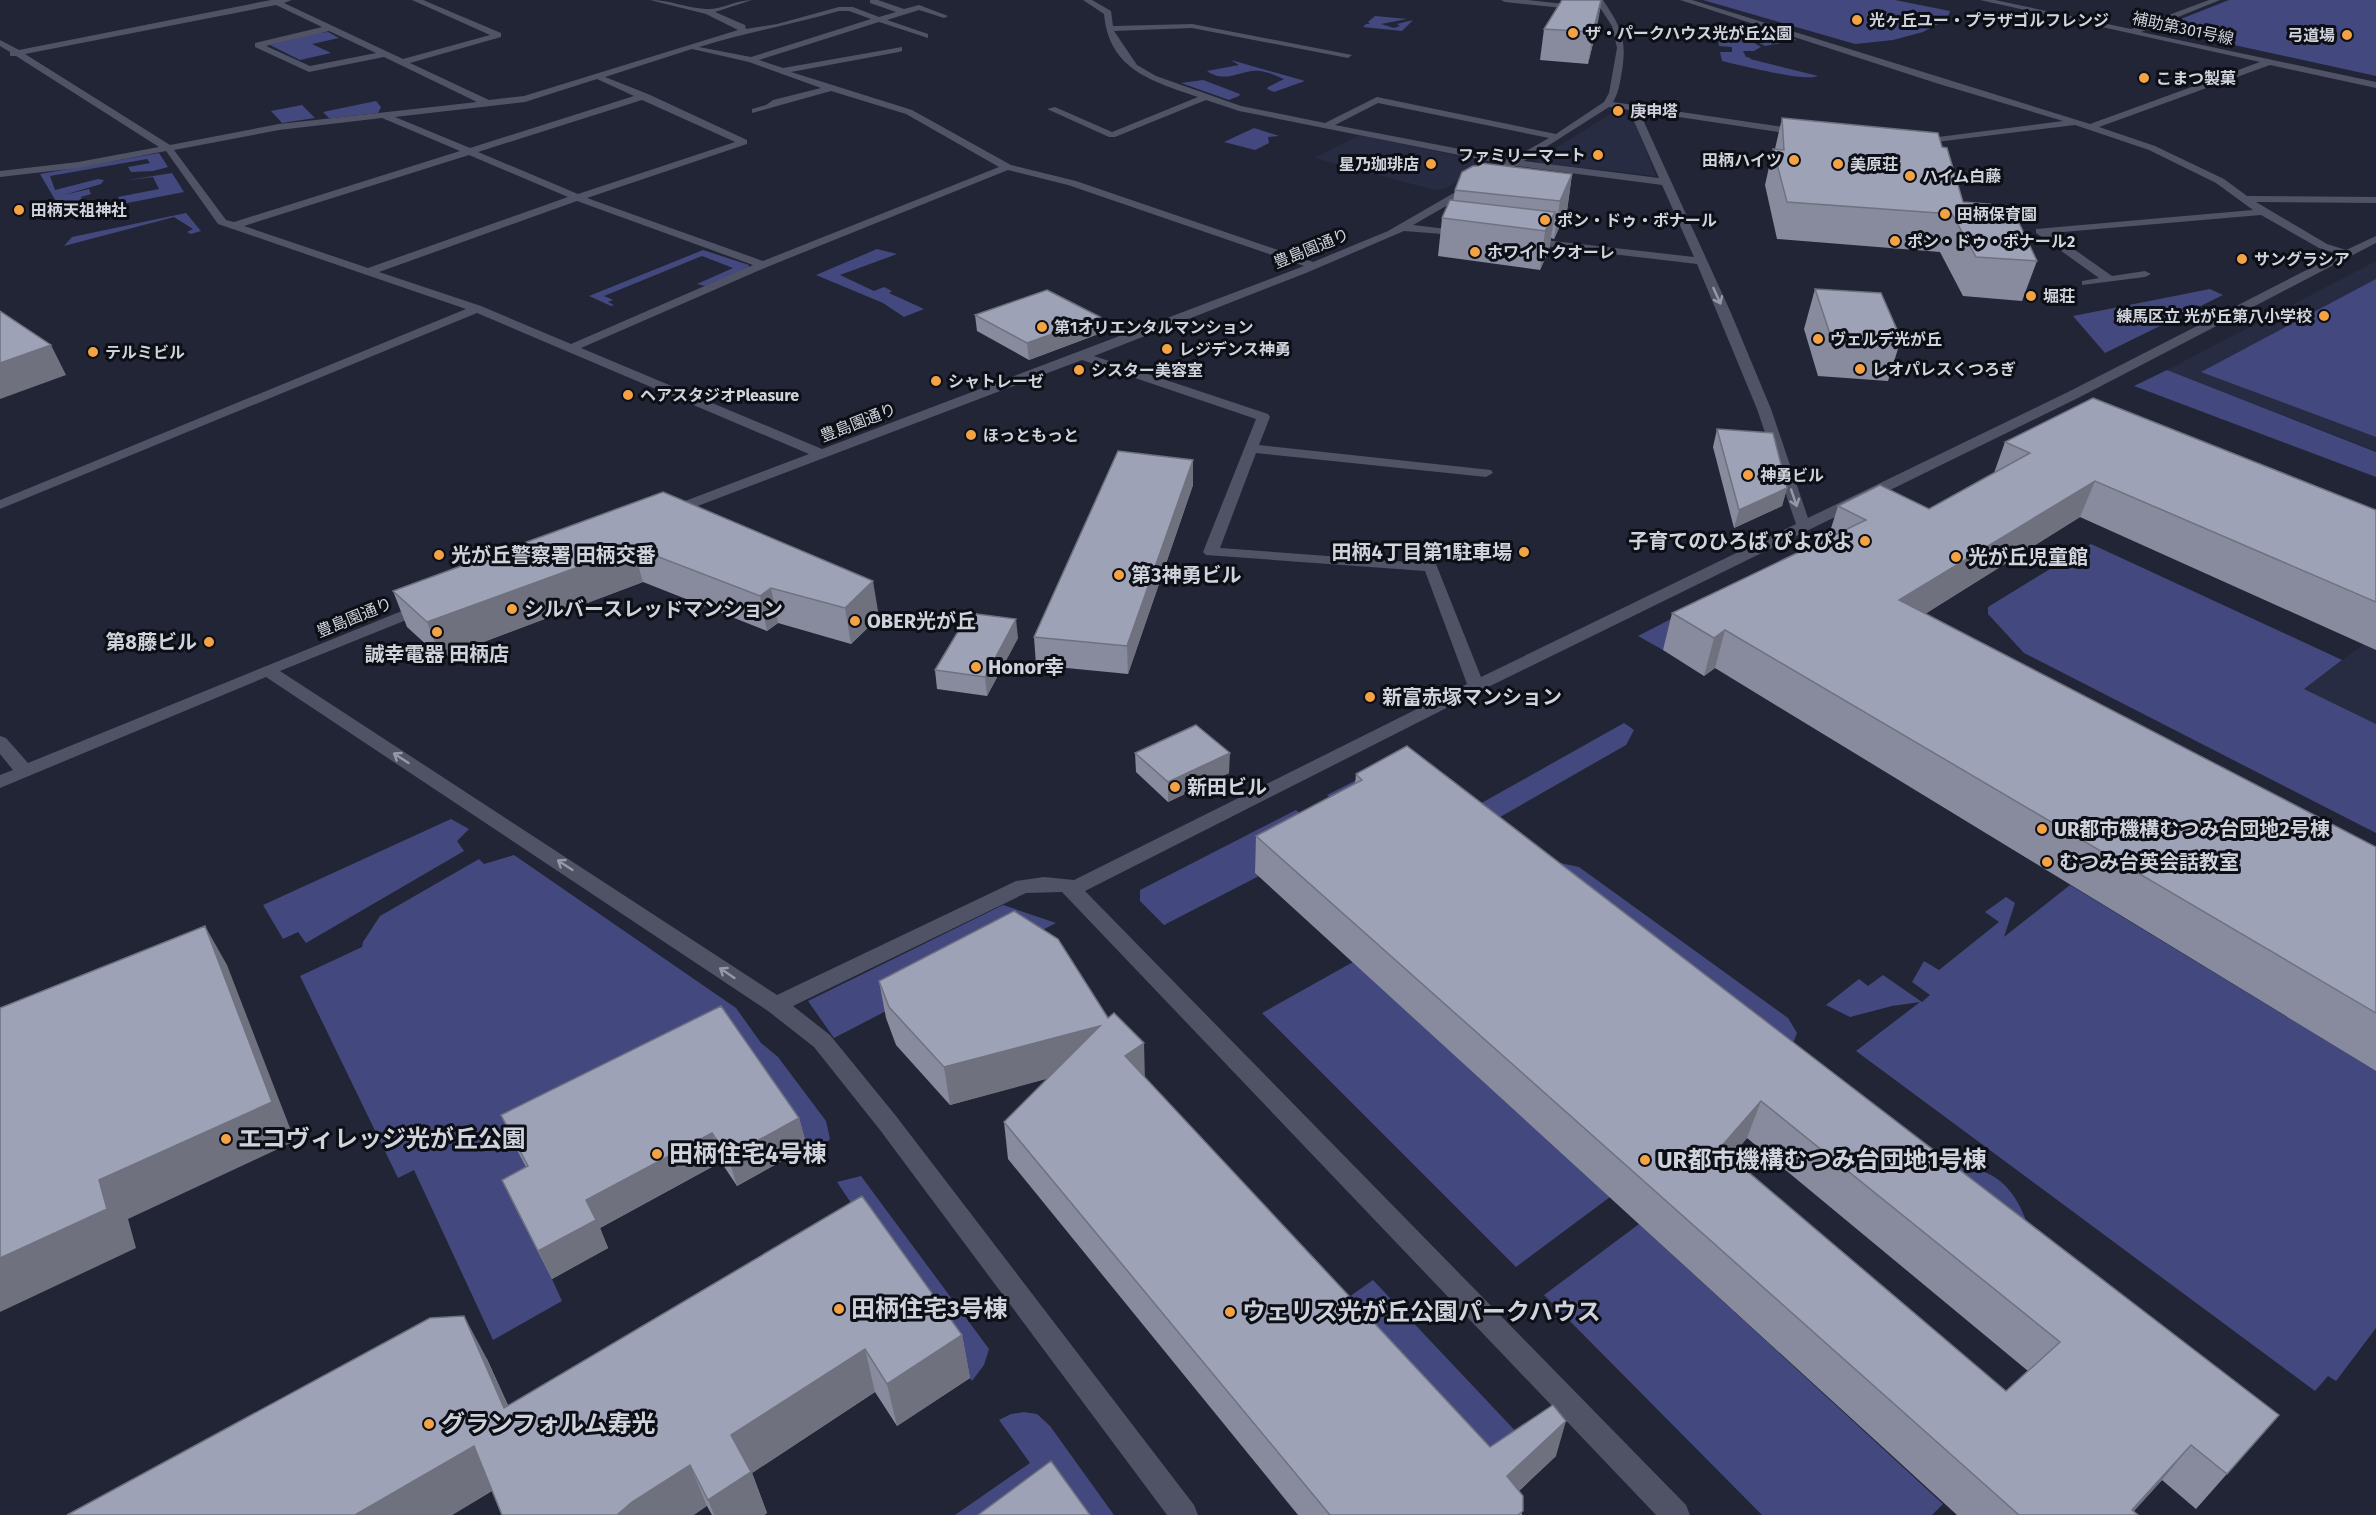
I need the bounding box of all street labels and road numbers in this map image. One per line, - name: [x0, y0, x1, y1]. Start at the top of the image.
- street label: 補助第301号線: [2130, 8, 2235, 49]
- street label: 豊島園通り: [1271, 225, 1352, 272]
- street label: 豊島園通り: [817, 399, 899, 446]
- street label: 豊島園通り: [314, 594, 395, 641]

